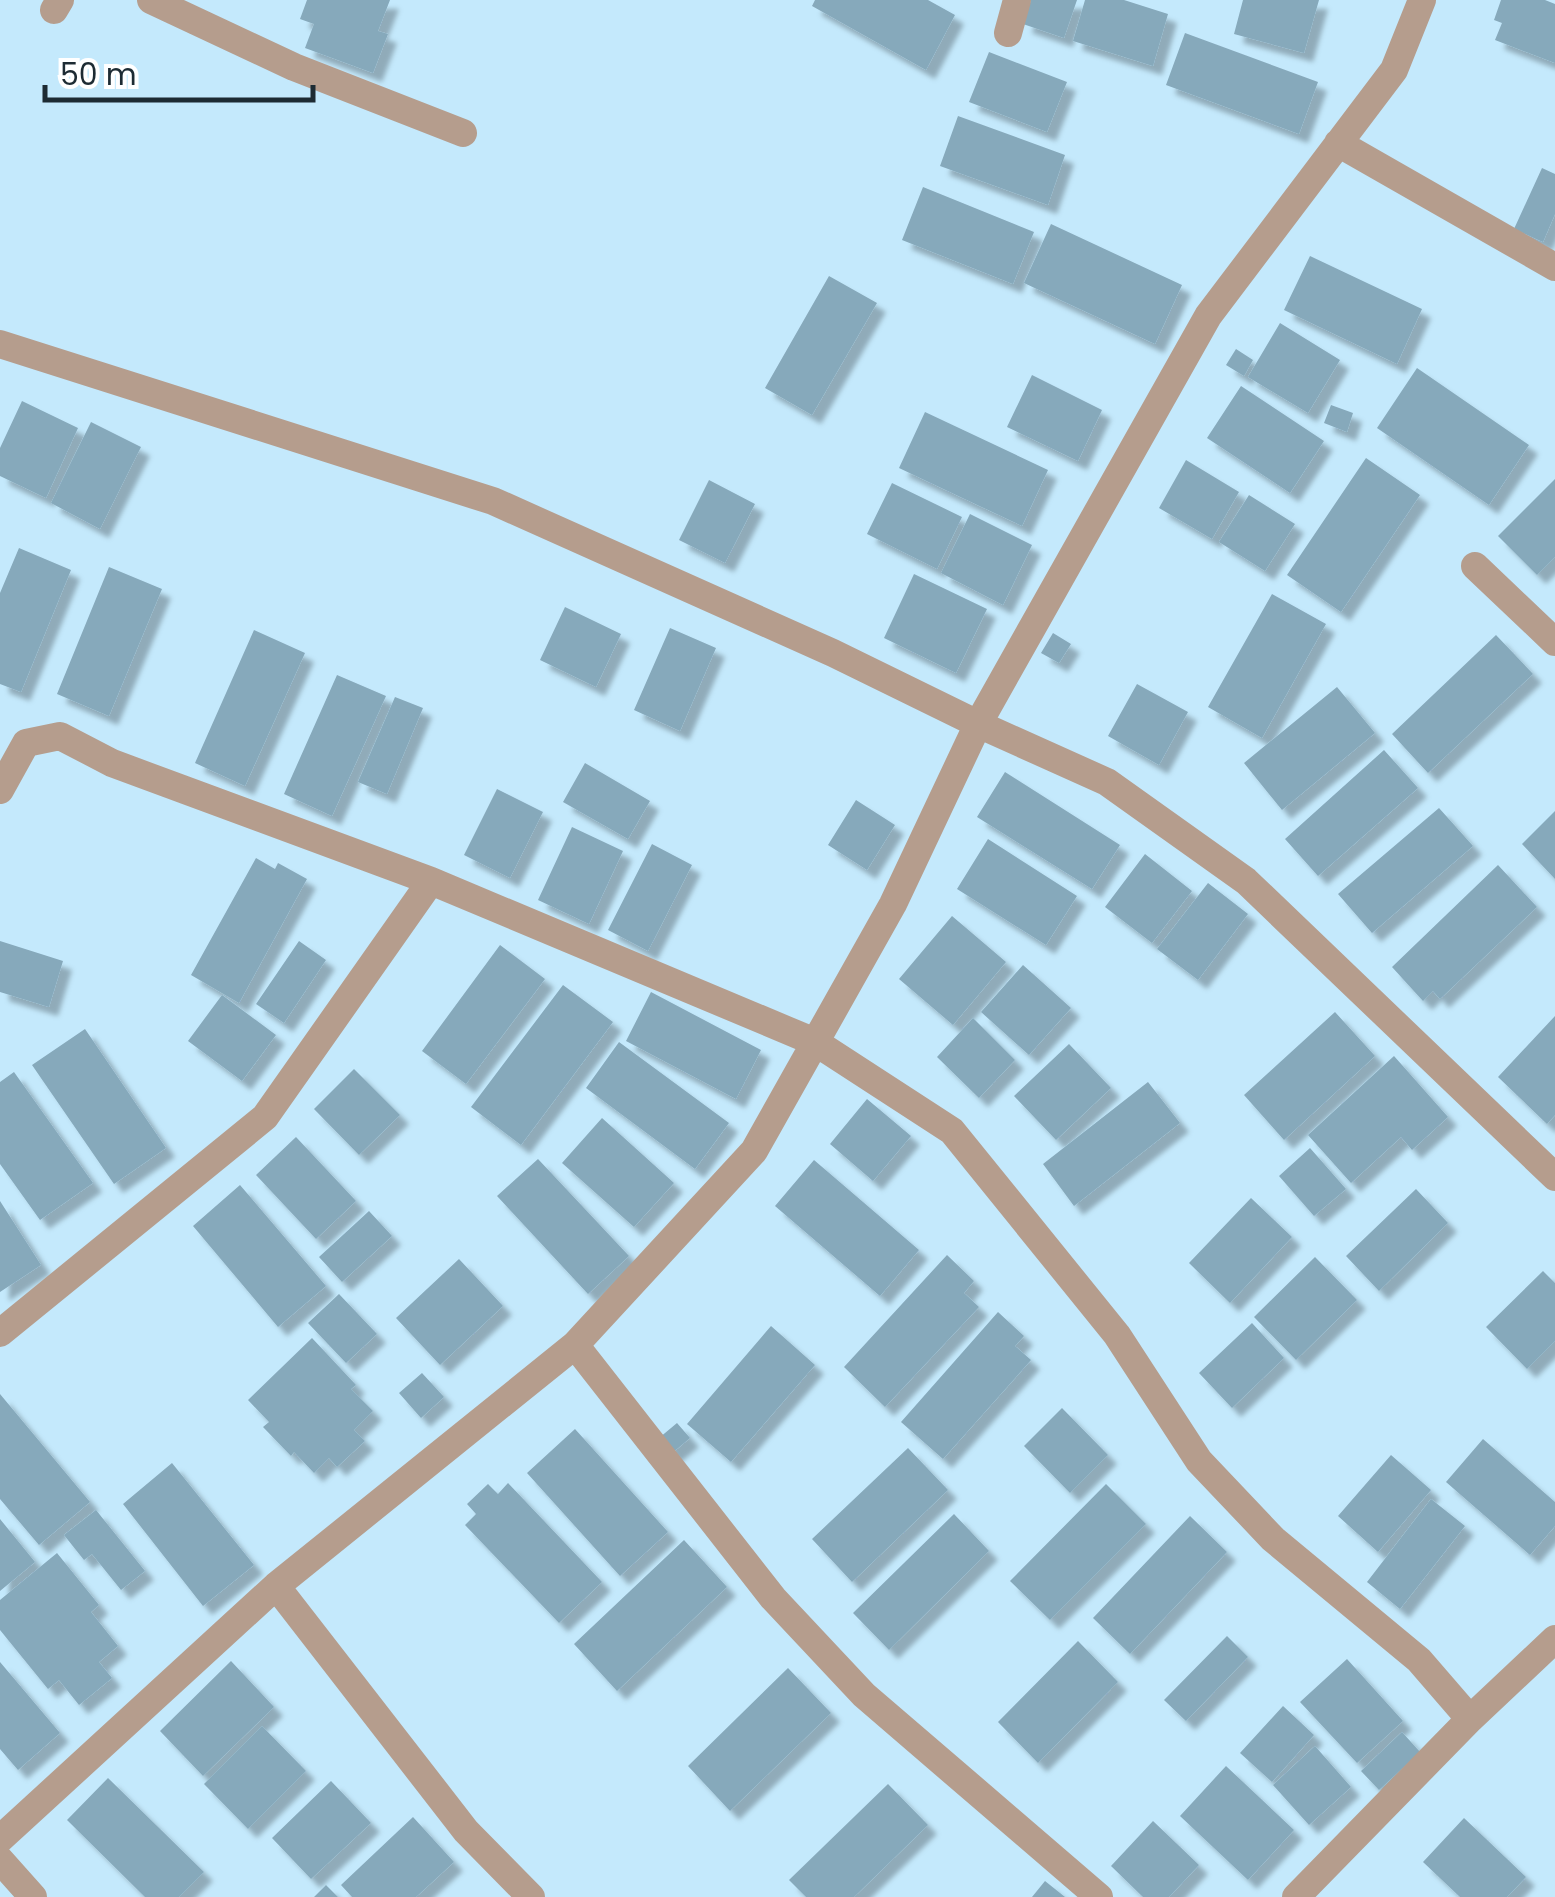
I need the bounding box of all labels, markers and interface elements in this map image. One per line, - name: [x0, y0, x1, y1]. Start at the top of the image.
- scale bar: [45, 40, 312, 102]
- text: 50 m: [60, 53, 137, 96]

